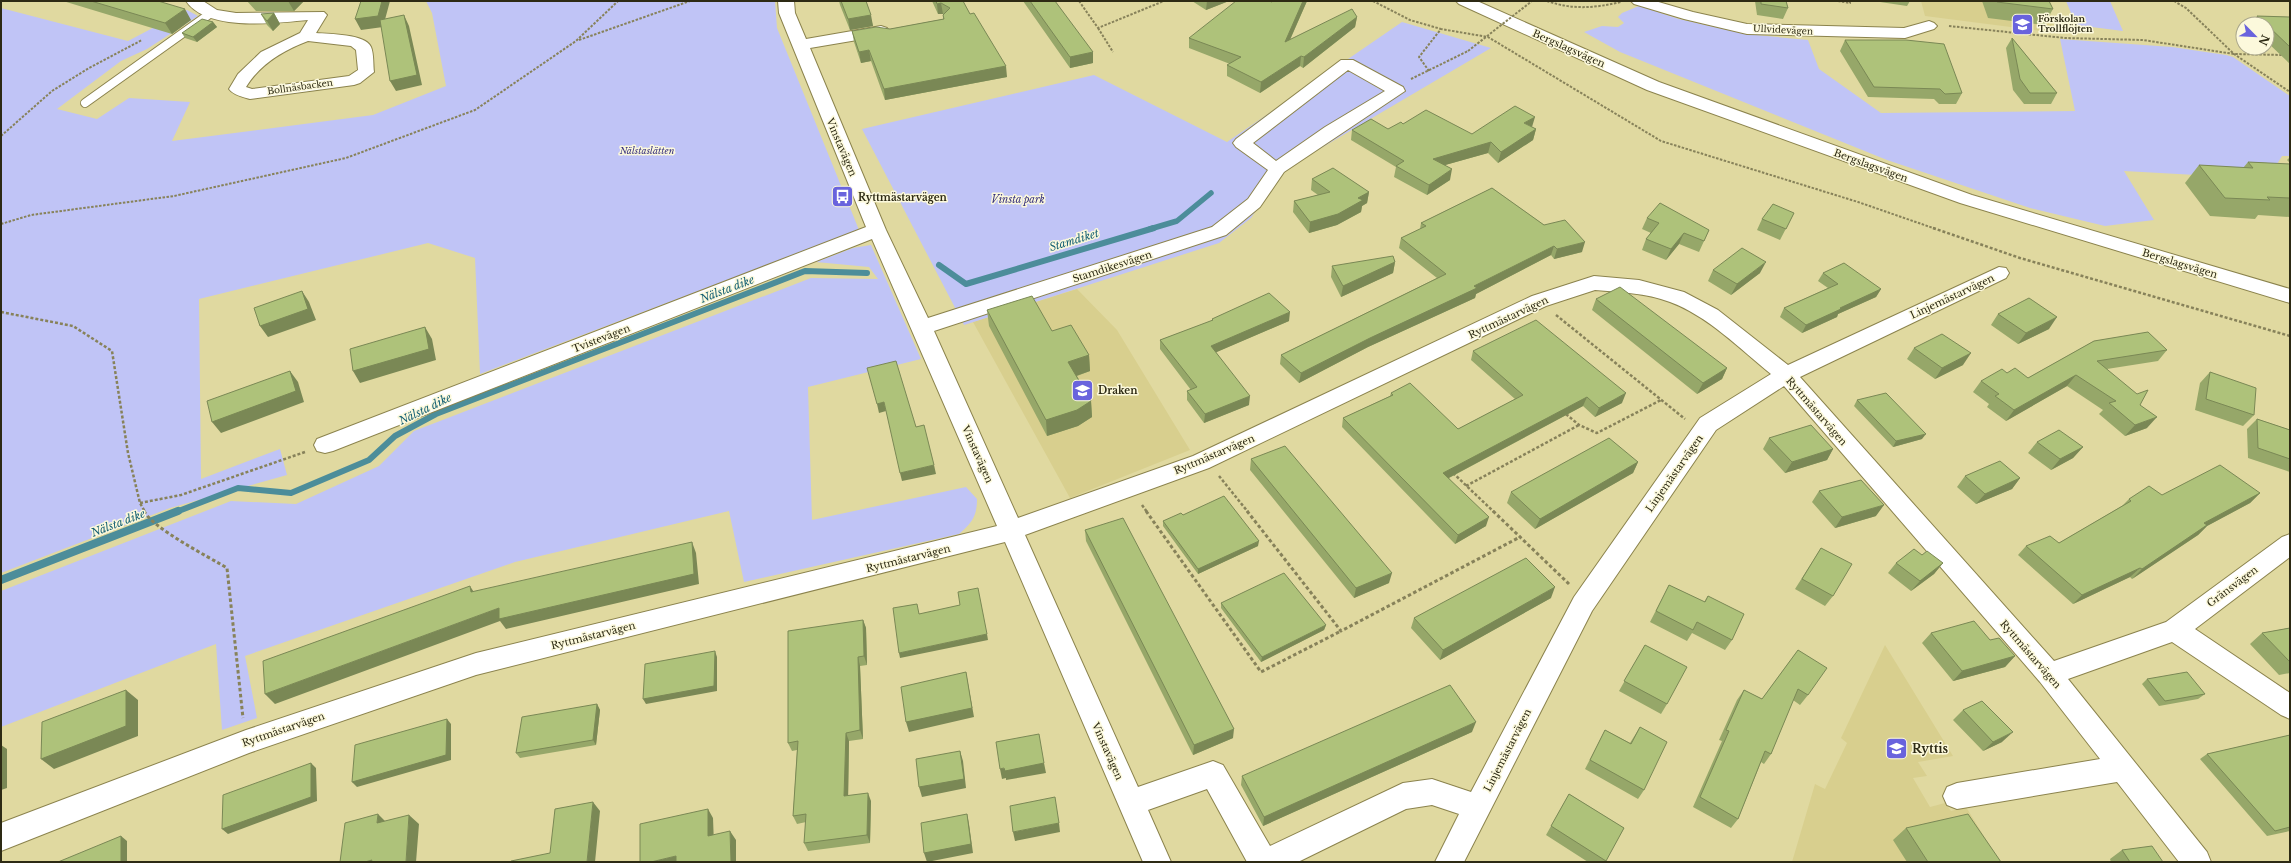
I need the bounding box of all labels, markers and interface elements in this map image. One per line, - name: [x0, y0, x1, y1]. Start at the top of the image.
- school or university icon: Förskolan Trollflöjten: [2010, 11, 2036, 37]
- place label: Förskolan Trollflöjten: [2038, 13, 2093, 34]
- north arrow: [2235, 16, 2275, 56]
- street label: Ullvidevägen: [1753, 22, 1813, 37]
- street label: Bergslagsvägen: [1531, 27, 1607, 70]
- text: N: [2255, 32, 2273, 48]
- street label: Bollnäsbacken: [266, 76, 333, 97]
- street label: Vinstavägen: [823, 115, 860, 178]
- park label: Nälstaslätten: [619, 145, 675, 156]
- street label: Bergslagsvägen: [1832, 146, 1910, 185]
- bus stop icon: Ryttmästarvägen: [830, 184, 856, 210]
- place label: Ryttmästarvägen: [858, 191, 948, 204]
- park label: Vinsta park: [991, 193, 1045, 206]
- water label: Stamdiket: [1047, 226, 1101, 254]
- street label: Bergslagsvägen: [2141, 246, 2219, 281]
- street label: Stamdikesvägen: [1071, 247, 1154, 285]
- street label: Linjemästarvägen: [1908, 271, 1996, 322]
- water label: Nälsta dike: [697, 272, 756, 306]
- street label: Ryttmästarvägen: [1466, 293, 1550, 342]
- street label: Tvistevägen: [570, 321, 632, 355]
- street label: Ryttmästarvägen: [1783, 374, 1850, 448]
- school or university icon: Draken: [1069, 377, 1095, 403]
- place label: Draken: [1098, 384, 1138, 397]
- water label: Nälsta dike: [396, 390, 454, 428]
- street label: Vinstavägen: [959, 422, 996, 485]
- street label: Ryttmästarvägen: [1172, 432, 1257, 477]
- street label: Linjemästarvägen: [1643, 432, 1706, 514]
- water label: Nälsta dike: [88, 506, 147, 540]
- street label: Ryttmästarvägen: [865, 542, 952, 575]
- street label: Gränsvägen: [2204, 563, 2260, 610]
- street label: Ryttmästarvägen: [1997, 617, 2064, 691]
- street label: Ryttmästarvägen: [550, 619, 637, 652]
- street label: Linjemästarvägen: [1481, 706, 1534, 794]
- street label: Ryttmästarvägen: [240, 709, 326, 750]
- street label: Vinstavägen: [1089, 719, 1126, 782]
- school or university icon: Ryttis: [1883, 736, 1909, 762]
- place label: Ryttis: [1912, 741, 1949, 756]

